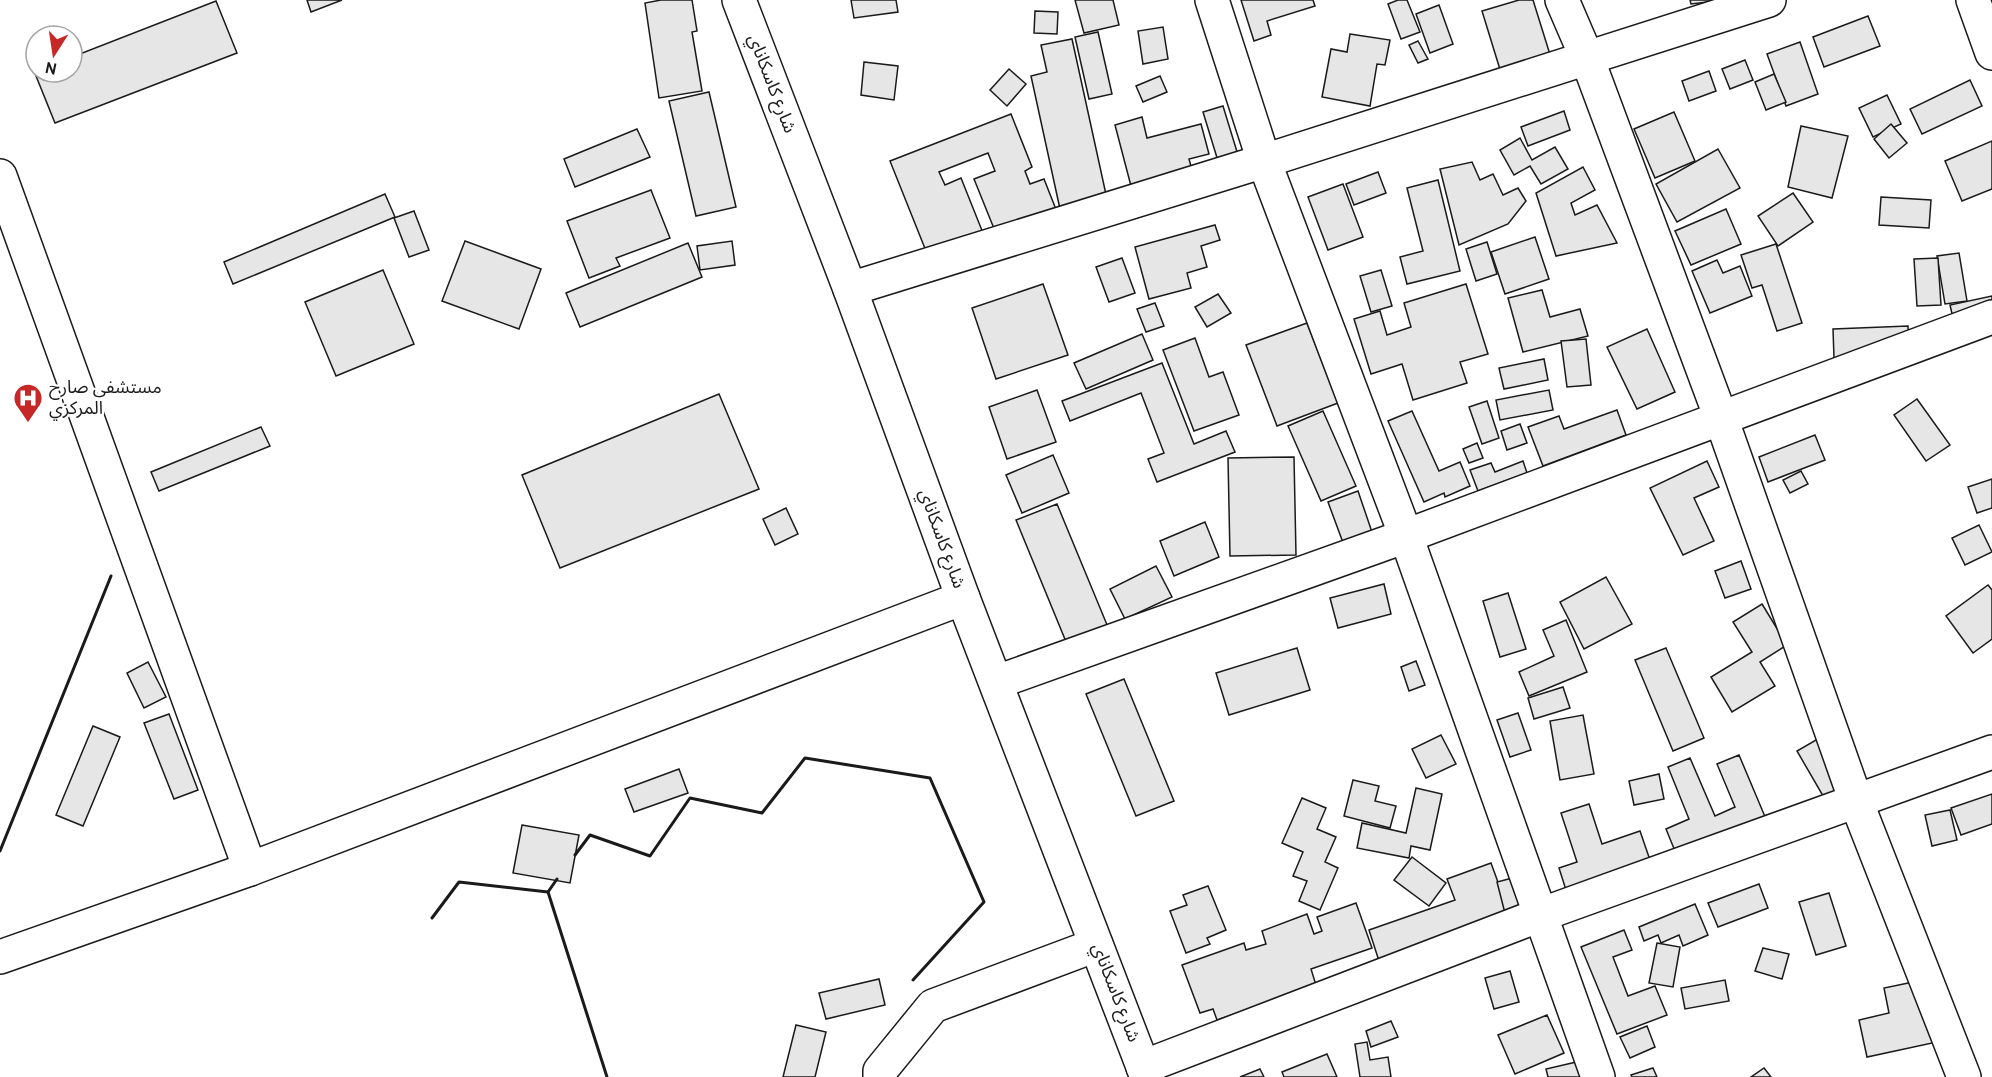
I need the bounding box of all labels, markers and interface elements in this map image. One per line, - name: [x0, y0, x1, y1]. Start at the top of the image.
- north arrow: [24, 24, 84, 84]
- street label: شارع كاسكاناي: [741, 31, 800, 137]
- text: N: [44, 56, 59, 78]
- place label: مستشفى صارح المركزي: [49, 377, 162, 421]
- hospital icon: مستشفى صارح المركزي: [12, 382, 44, 424]
- street label: شارع كاسكاناي: [911, 486, 970, 592]
- street label: شارع كاسكاناي: [1085, 940, 1144, 1046]

